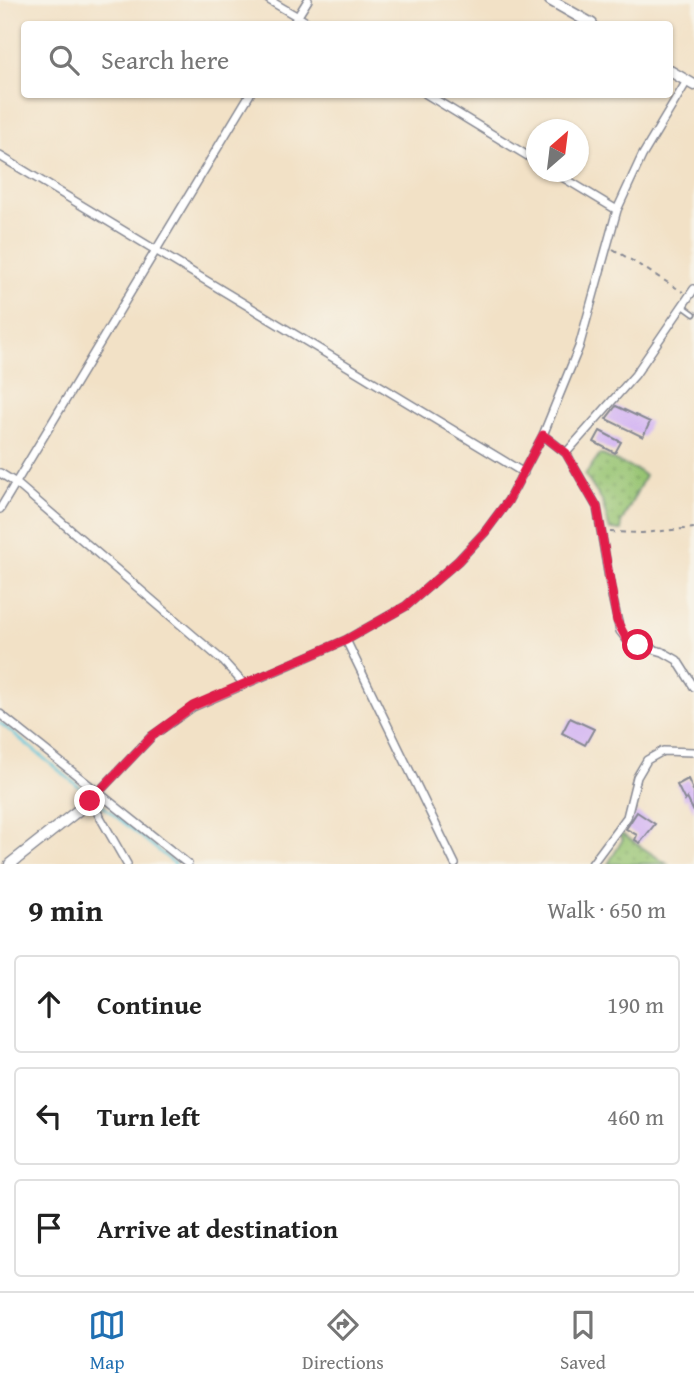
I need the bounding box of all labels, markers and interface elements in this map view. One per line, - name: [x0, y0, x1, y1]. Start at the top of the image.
- search box: [21, 21, 673, 98]
- text: Search here: [101, 40, 229, 79]
- icon: search: [45, 41, 83, 79]
- north arrow: [526, 119, 589, 182]
- route start: [622, 629, 653, 660]
- route end: [74, 785, 105, 816]
- text: 9 min: [28, 888, 103, 932]
- text: Walk · 650 m: [547, 893, 666, 926]
- icon: ahead: [30, 985, 68, 1023]
- text: Continue: [97, 985, 202, 1024]
- text: 190 m: [607, 988, 664, 1021]
- icon: left: [30, 1097, 68, 1135]
- text: Turn left: [97, 1097, 200, 1136]
- text: 460 m: [607, 1100, 664, 1133]
- icon: arrive: [30, 1209, 68, 1247]
- text: Arrive at destination: [97, 1209, 338, 1248]
- tab: Map: [88, 1306, 126, 1376]
- tab: Directions: [302, 1306, 384, 1376]
- tab: Saved: [560, 1306, 606, 1376]

